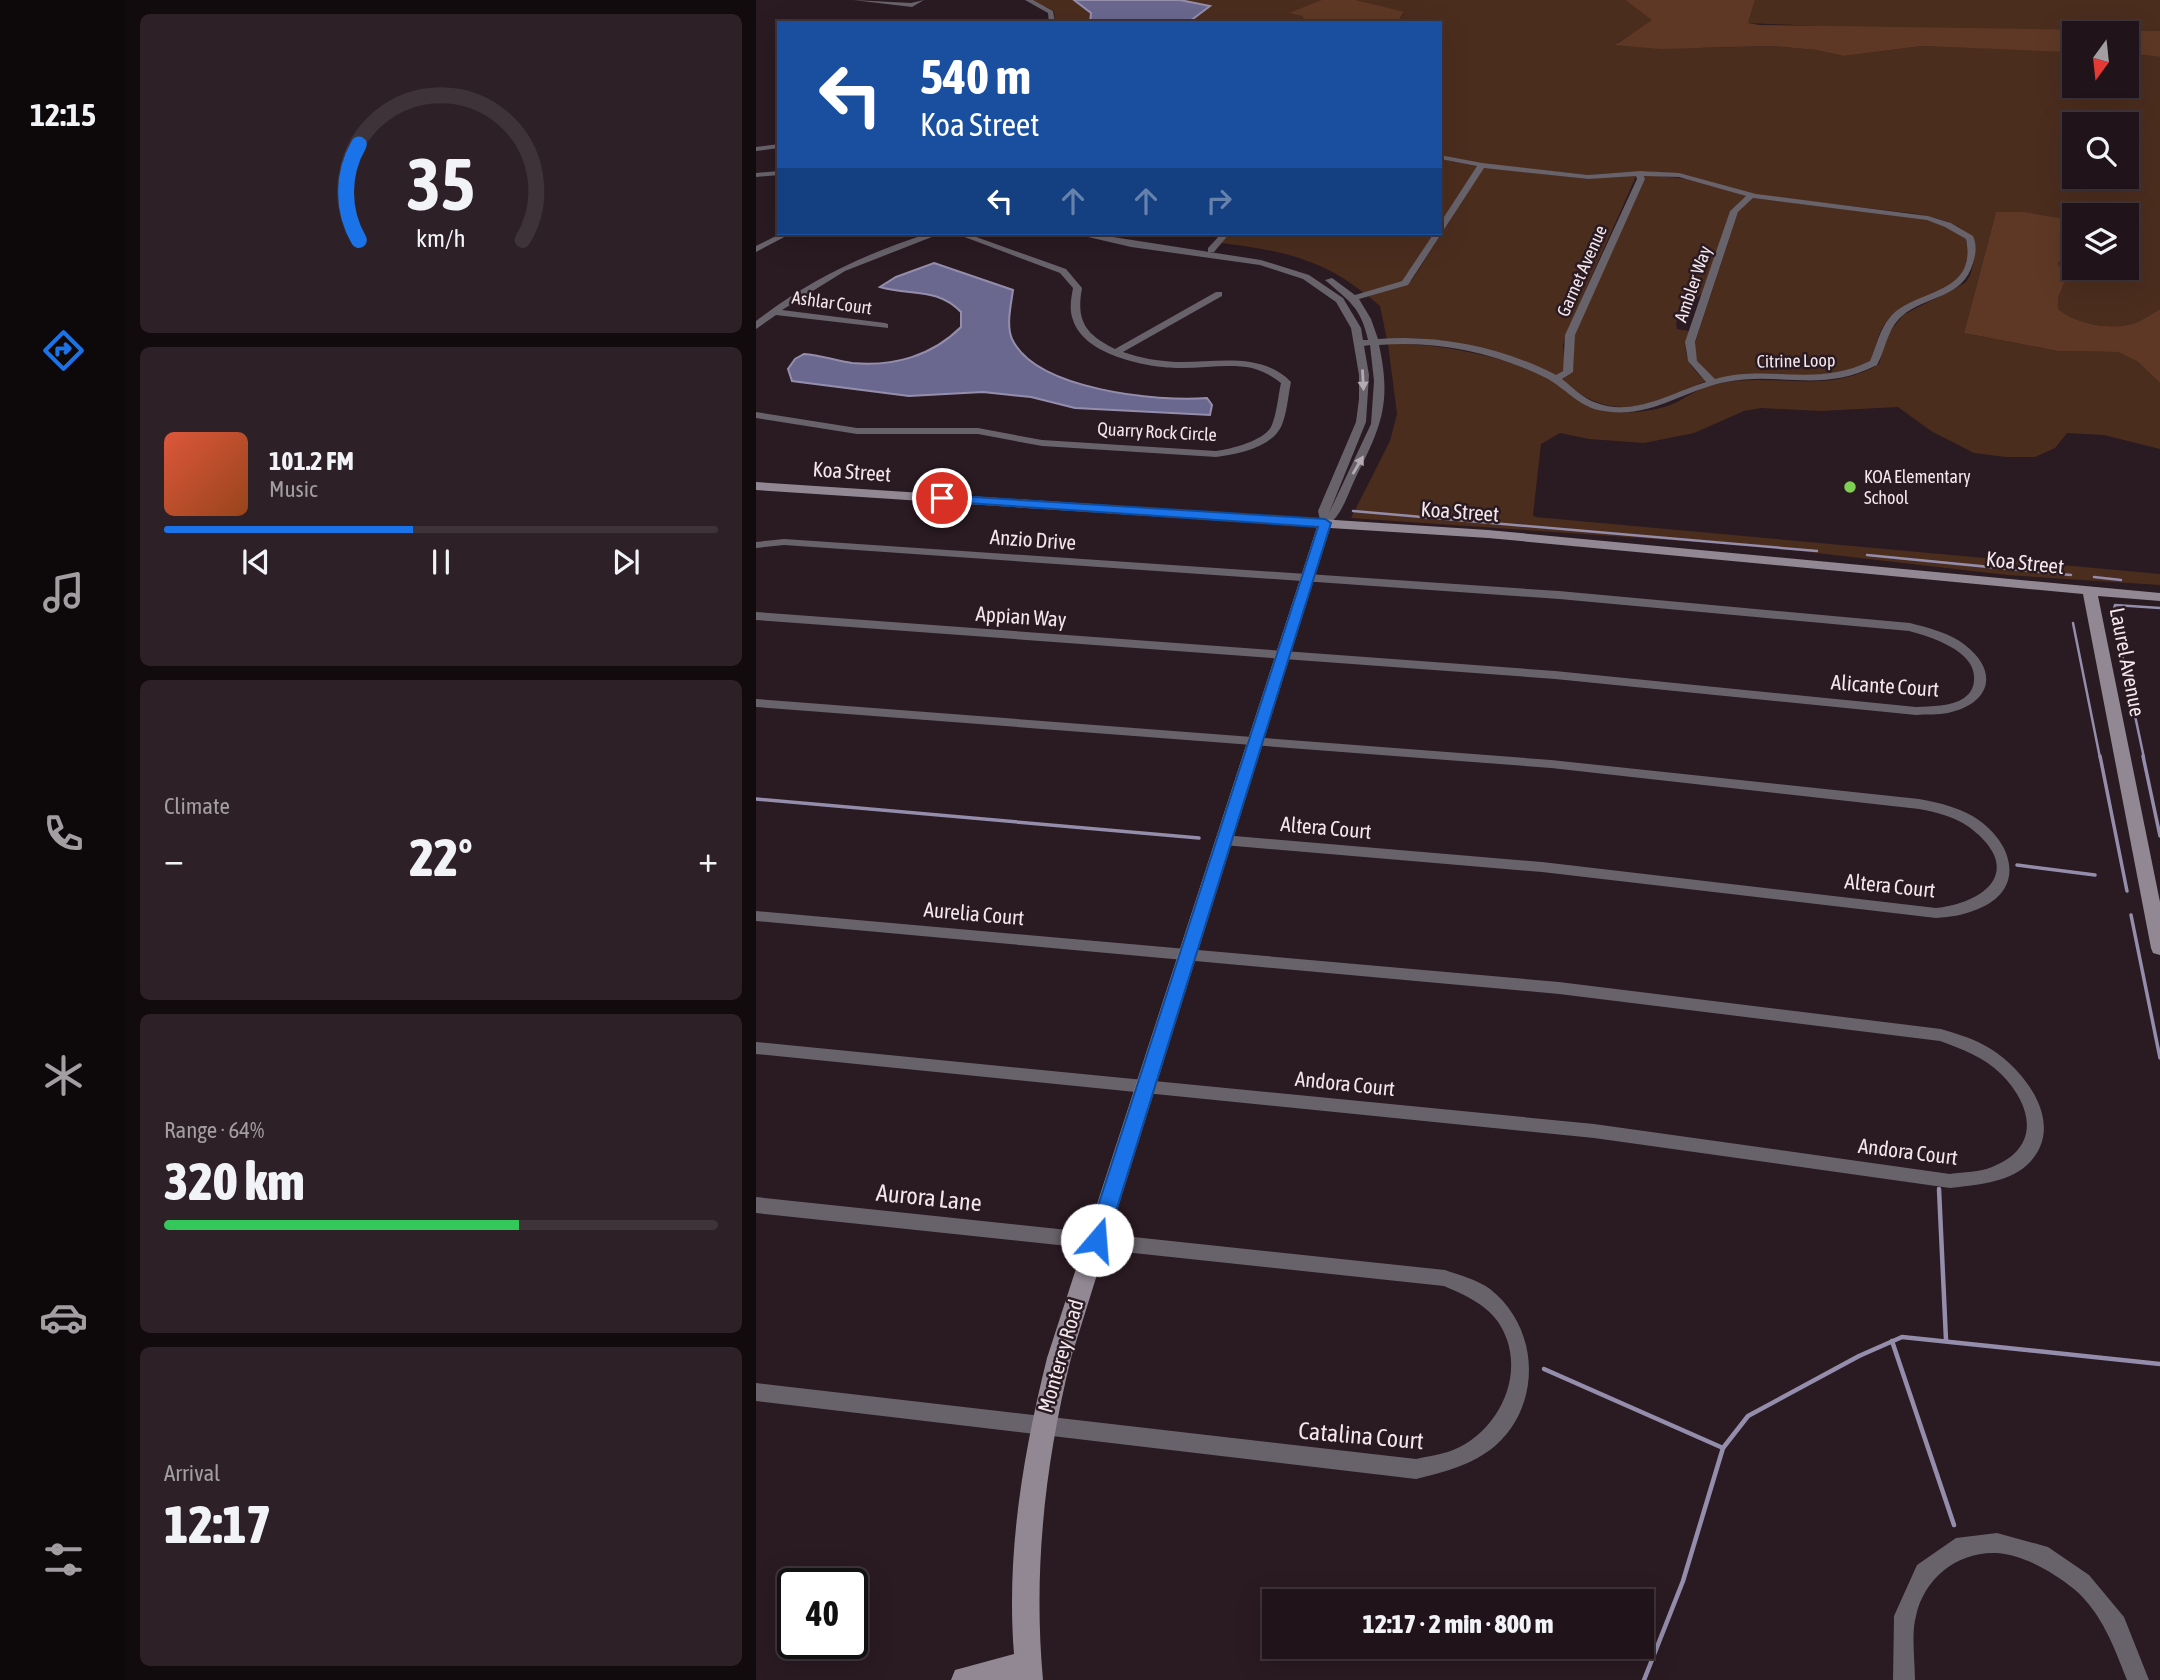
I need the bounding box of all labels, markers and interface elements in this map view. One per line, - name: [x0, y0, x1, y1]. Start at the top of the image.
- north arrow: [2062, 21, 2138, 98]
- map controls: [2062, 21, 2139, 280]
- text: 540 m: [920, 48, 1031, 104]
- icon: left: [805, 49, 896, 140]
- text: 12:15: [30, 96, 96, 133]
- text: Koa Street: [920, 106, 1040, 143]
- button: search: [2062, 112, 2139, 189]
- text: 35: [407, 142, 475, 225]
- icon: left: [981, 182, 1019, 220]
- icon: ahead: [1054, 182, 1092, 220]
- icon: ahead: [1127, 182, 1165, 220]
- icon: right: [1200, 182, 1238, 220]
- button: layers: [2062, 203, 2139, 280]
- street label: Garnet Avenue: [1552, 222, 1611, 320]
- text: km/h: [416, 223, 466, 251]
- street label: Ambler Way: [1670, 243, 1715, 325]
- street label: Ashlar Court: [791, 287, 873, 318]
- icon: directions: [39, 326, 88, 375]
- street label: Citrine Loop: [1756, 349, 1836, 372]
- one-way arrow: [1358, 369, 1369, 391]
- street label: Quarry Rock Circle: [1097, 418, 1217, 445]
- text: 101.2 FM: [269, 446, 354, 476]
- one-way arrow: [1352, 455, 1364, 474]
- street label: Koa Street: [812, 456, 892, 486]
- place label: KOA Elementary School: [1864, 466, 1971, 508]
- pin: [912, 468, 972, 528]
- text: Music: [269, 476, 317, 502]
- icon: arrive: [923, 479, 961, 517]
- marker: KOA Elementary School: [1842, 479, 1858, 495]
- street label: Koa Street: [1420, 496, 1500, 526]
- street label: Anzio Drive: [989, 524, 1077, 554]
- icon: previous: [237, 543, 275, 581]
- icon: pause: [422, 543, 460, 581]
- icon: next: [607, 543, 645, 581]
- street label: Koa Street: [1985, 546, 2065, 578]
- icon: music: [39, 568, 88, 617]
- street label: Appian Way: [975, 601, 1068, 631]
- street label: Laurel Avenue: [2106, 605, 2150, 718]
- street label: Alicante Court: [1830, 669, 1940, 701]
- text: Climate: [164, 793, 230, 819]
- icon: phone: [39, 809, 88, 858]
- street label: Altera Court: [1280, 811, 1373, 843]
- text: 22°: [409, 827, 473, 887]
- text: −: [164, 837, 184, 880]
- text: +: [698, 837, 718, 880]
- street label: Altera Court: [1844, 868, 1937, 902]
- street label: Aurelia Court: [923, 897, 1025, 929]
- icon: climate: [39, 1051, 88, 1100]
- street label: Andora Court: [1294, 1066, 1396, 1100]
- text: Range · 64%: [164, 1117, 264, 1143]
- street label: Andora Court: [1857, 1133, 1959, 1169]
- text: 320 km: [164, 1151, 305, 1211]
- street label: Aurora Lane: [875, 1179, 983, 1216]
- position arrow: [1060, 1203, 1134, 1277]
- icon: car: [39, 1293, 88, 1342]
- street label: Monterey Road: [1032, 1296, 1088, 1415]
- street label: Catalina Court: [1297, 1417, 1425, 1454]
- text: Arrival: [164, 1460, 220, 1486]
- text: 12:17: [164, 1494, 271, 1554]
- icon: filters: [39, 1535, 88, 1584]
- speed limit sign: 40: [777, 1568, 868, 1659]
- text: 12:17 · 2 min · 800 m: [1363, 1609, 1553, 1639]

